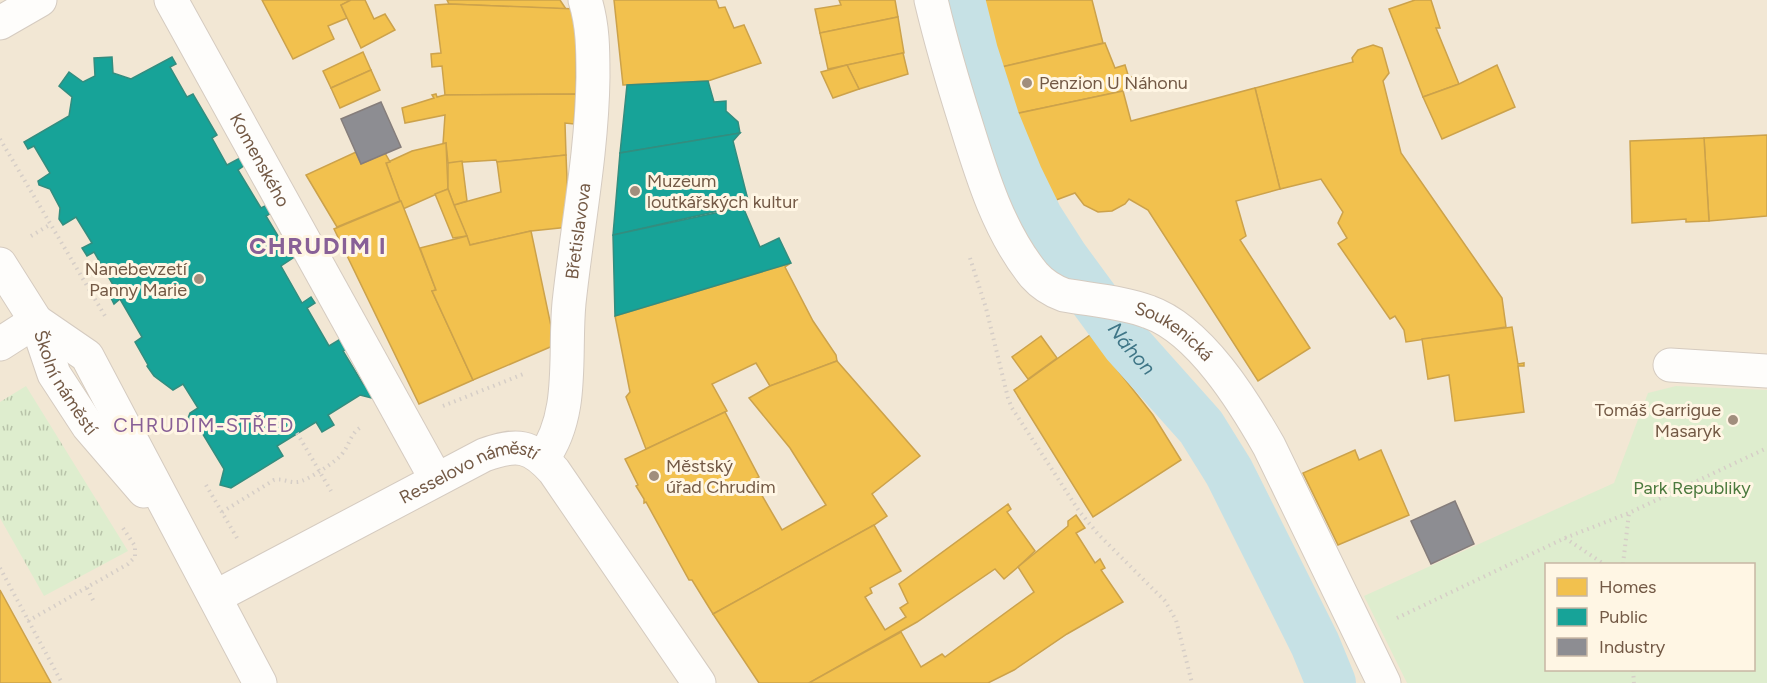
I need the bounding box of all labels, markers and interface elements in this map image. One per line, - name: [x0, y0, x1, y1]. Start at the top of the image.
- place label: Penzion U Náhonu: [1039, 72, 1188, 94]
- marker: Penzion U Náhonu: [1020, 76, 1034, 90]
- street label: Komenského: [225, 109, 294, 211]
- place label: Muzeum loutkářských kultur: [647, 170, 798, 213]
- street label: Břetislavova: [561, 182, 595, 281]
- marker: Muzeum loutkářských kultur: [628, 184, 642, 198]
- district label: CHRUDIM I: [249, 231, 387, 260]
- place label: Nanebevzetí Panny Marie: [85, 258, 188, 301]
- marker: Nanebevzetí Panny Marie: [192, 272, 206, 286]
- street label: Soukenická: [1132, 297, 1218, 366]
- water label: Náhon: [1103, 318, 1161, 380]
- street label: Školní náměstí: [29, 327, 103, 440]
- place label: Tomáš Garrigue Masaryk: [1595, 399, 1721, 442]
- district label: CHRUDIM-STŘED: [113, 413, 295, 437]
- marker: Tomáš Garrigue Masaryk: [1726, 413, 1740, 427]
- street label: Resselovo náměstí: [396, 437, 544, 509]
- place label: Městský úřad Chrudim: [666, 455, 776, 498]
- marker: Městský úřad Chrudim: [647, 469, 661, 483]
- park label: Park Republiky: [1633, 477, 1751, 499]
- legend: [1545, 563, 1755, 671]
- text: Homes: [1599, 576, 1657, 598]
- text: Public: [1599, 606, 1648, 628]
- text: Industry: [1599, 636, 1666, 658]

